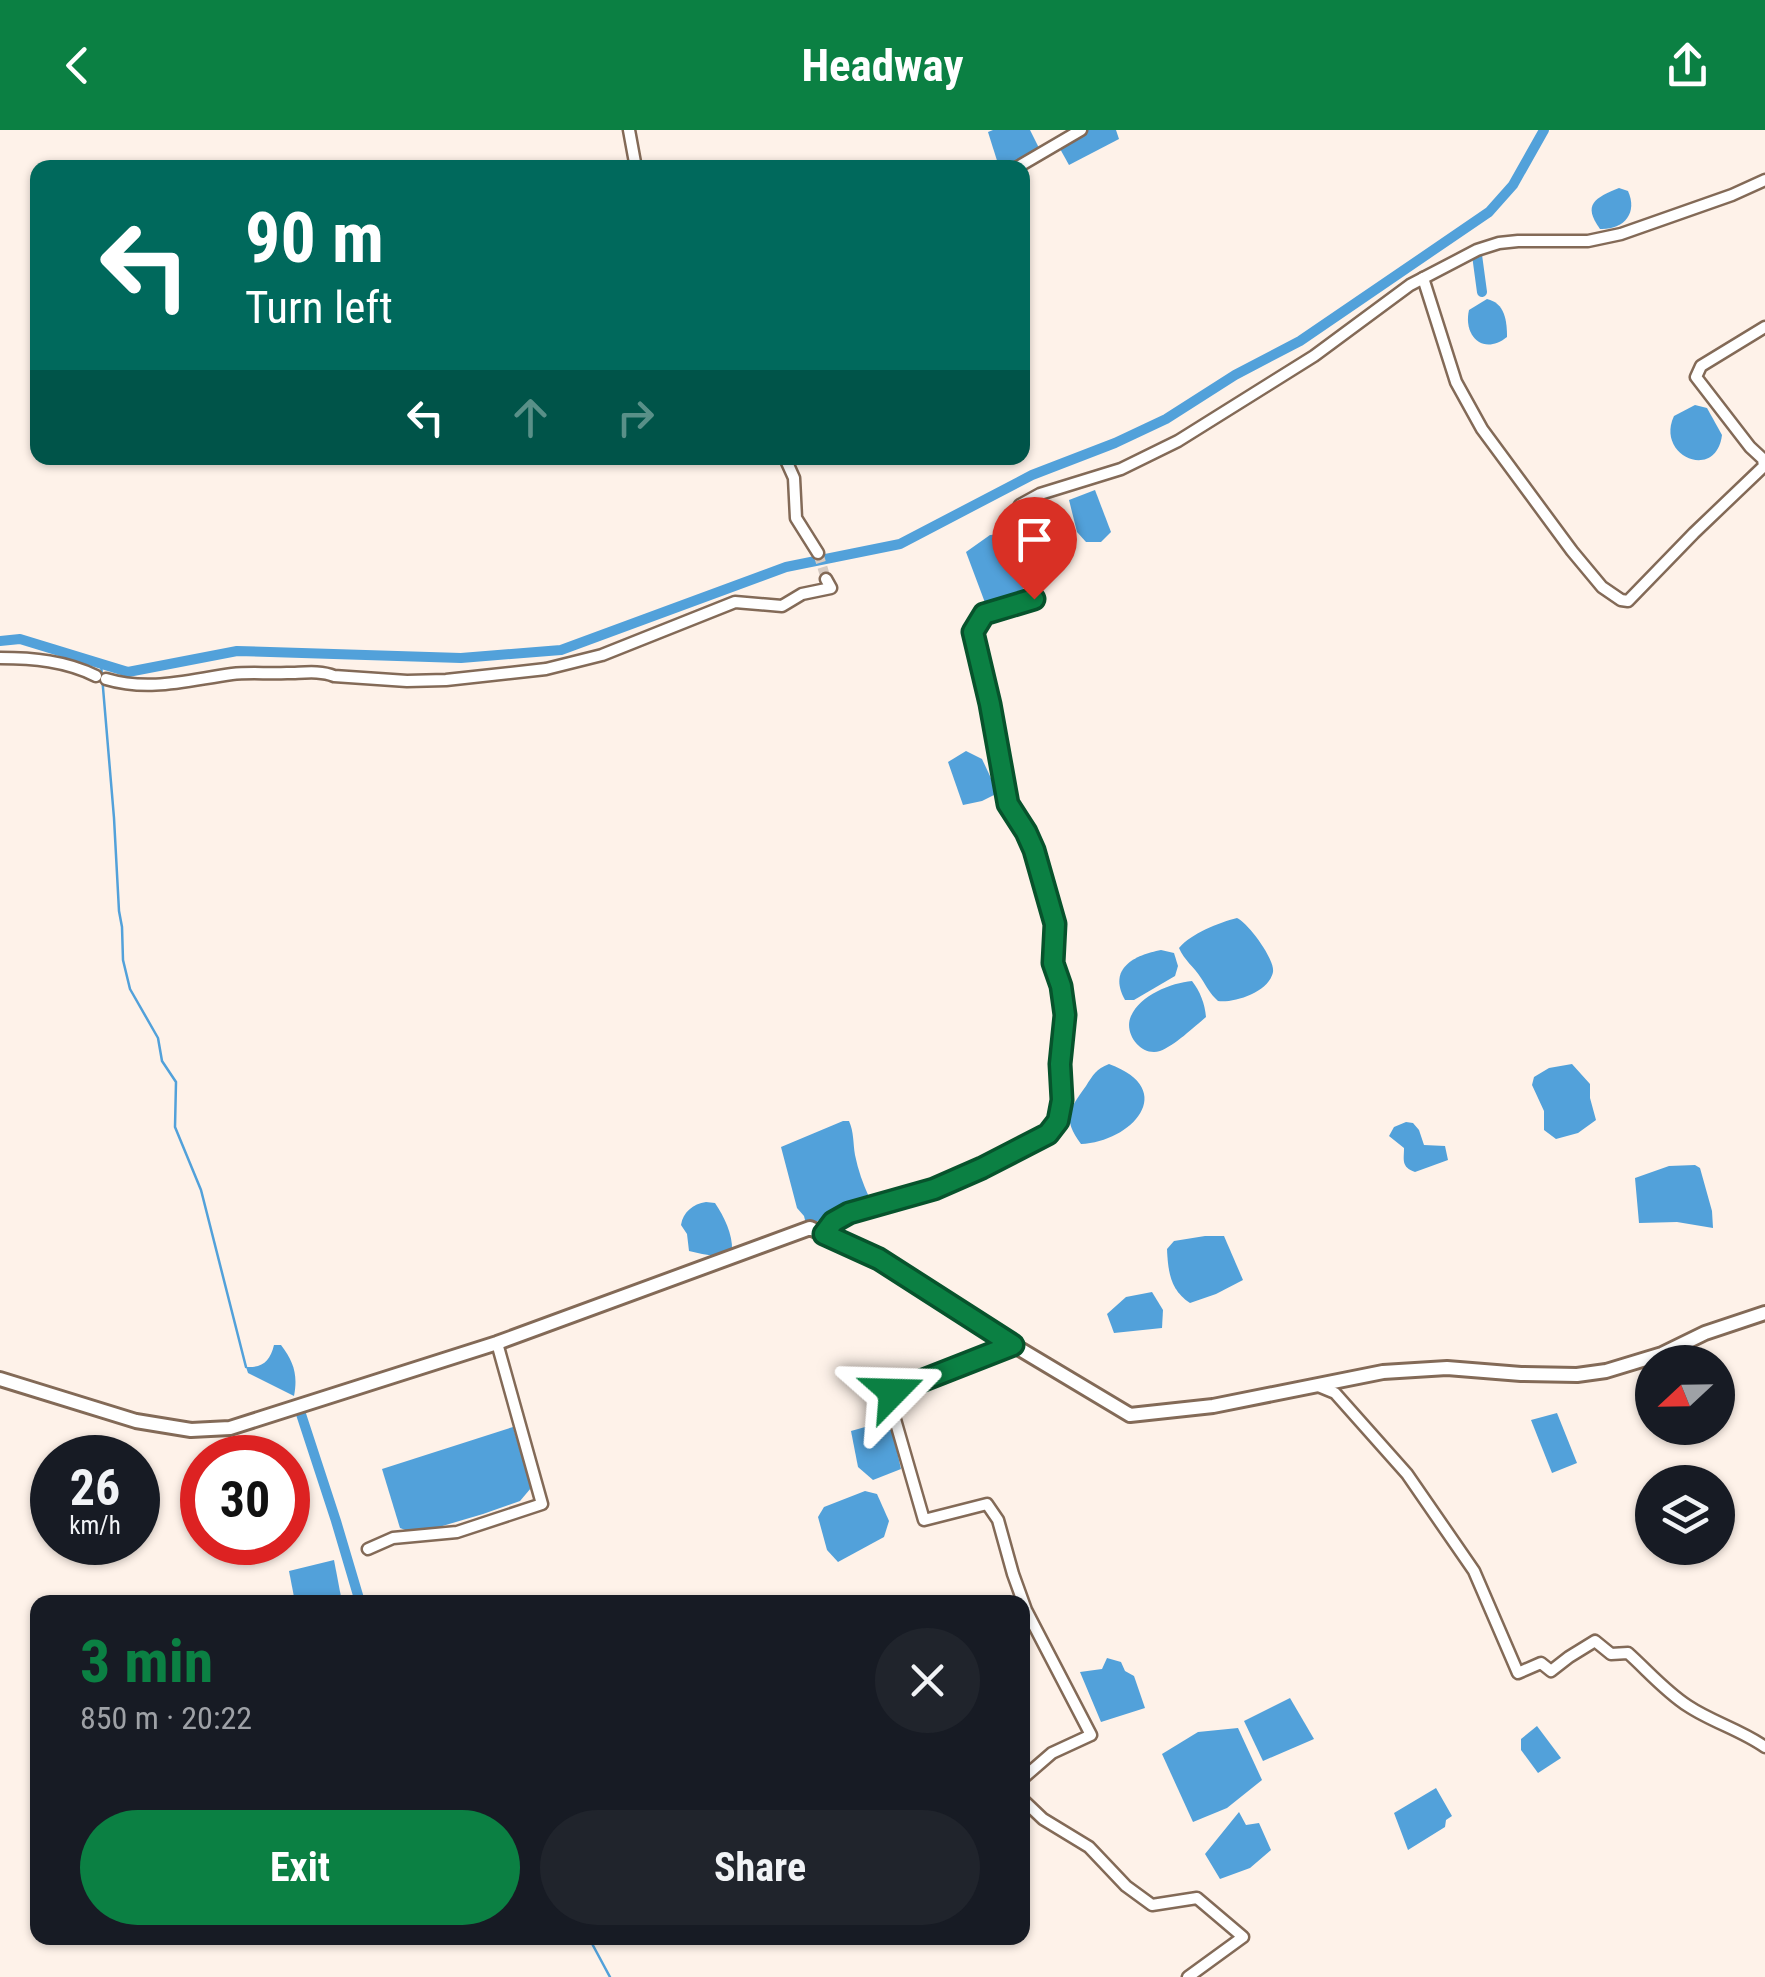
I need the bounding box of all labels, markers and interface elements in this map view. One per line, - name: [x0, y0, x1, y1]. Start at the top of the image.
- icon: back: [50, 38, 105, 93]
- icon: share: [1660, 38, 1715, 93]
- text: Headway: [801, 39, 964, 92]
- text: 90 m: [245, 197, 384, 279]
- icon: left: [80, 200, 210, 330]
- text: Turn left: [245, 281, 393, 334]
- icon: left: [398, 390, 453, 445]
- icon: ahead: [503, 390, 558, 445]
- icon: right: [608, 390, 663, 445]
- pin: [992, 497, 1077, 600]
- icon: arrive: [1007, 512, 1062, 567]
- position arrow: [841, 1340, 945, 1444]
- north arrow: [1635, 1345, 1735, 1445]
- map controls: [1635, 1345, 1735, 1565]
- speed limit sign: 30: [180, 1435, 310, 1565]
- text: 26: [70, 1459, 120, 1517]
- button: layers: [1635, 1465, 1735, 1565]
- text: km/h: [69, 1511, 121, 1540]
- text: 3 min: [80, 1626, 213, 1697]
- button: close: [875, 1628, 980, 1733]
- text: 850 m · 20:22: [80, 1699, 252, 1737]
- button: Exit: [80, 1810, 520, 1925]
- button: Share: [540, 1810, 980, 1925]

